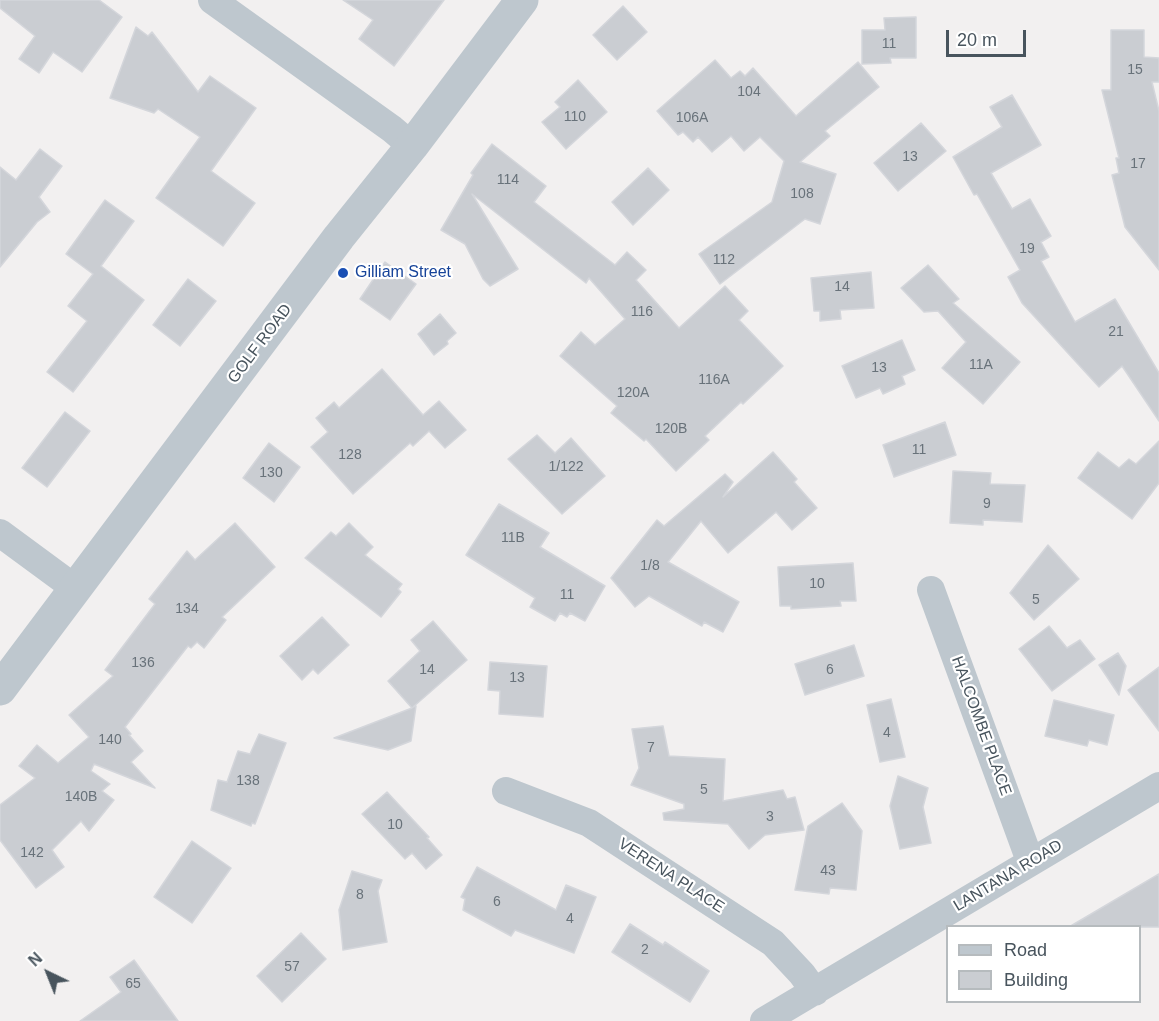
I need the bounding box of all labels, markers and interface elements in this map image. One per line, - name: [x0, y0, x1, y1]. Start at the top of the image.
- scale bar: [949, 18, 1028, 56]
- text: 20 m: [957, 30, 997, 50]
- house number: 11: [882, 36, 896, 52]
- house number: 15: [1127, 62, 1143, 78]
- house number: 104: [737, 84, 761, 100]
- house number: 110: [564, 109, 586, 125]
- house number: 106A: [676, 110, 708, 126]
- house number: 13: [902, 149, 918, 165]
- house number: 17: [1130, 156, 1146, 172]
- house number: 114: [497, 172, 519, 188]
- house number: 108: [790, 186, 814, 202]
- house number: 19: [1019, 241, 1035, 257]
- house number: 112: [713, 252, 735, 268]
- place label: Gilliam Street: [355, 263, 451, 283]
- marker: Gilliam Street: [336, 266, 350, 280]
- house number: 14: [834, 279, 850, 295]
- street label: GOLF ROAD: [224, 301, 296, 387]
- house number: 116: [631, 304, 653, 320]
- house number: 21: [1108, 324, 1124, 340]
- house number: 11A: [969, 357, 993, 373]
- house number: 13: [871, 360, 887, 376]
- house number: 116A: [698, 372, 730, 388]
- house number: 120A: [617, 385, 649, 401]
- house number: 120B: [655, 421, 687, 437]
- house number: 11: [912, 442, 926, 458]
- house number: 128: [338, 447, 362, 463]
- house number: 1/122: [548, 459, 584, 475]
- house number: 130: [259, 465, 283, 481]
- house number: 9: [983, 496, 991, 512]
- house number: 11B: [501, 530, 525, 546]
- house number: 1/8: [640, 558, 660, 574]
- house number: 10: [809, 576, 825, 592]
- house number: 11: [560, 587, 574, 603]
- house number: 5: [1032, 592, 1040, 608]
- house number: 134: [175, 601, 199, 617]
- street label: HALCOMBE PLACE: [947, 654, 1015, 798]
- house number: 136: [131, 655, 155, 671]
- house number: 14: [419, 662, 435, 678]
- house number: 6: [826, 662, 834, 678]
- house number: 13: [509, 670, 525, 686]
- house number: 4: [883, 725, 891, 741]
- house number: 140: [98, 732, 122, 748]
- house number: 7: [647, 740, 655, 756]
- house number: 138: [236, 773, 260, 789]
- house number: 5: [700, 782, 708, 798]
- house number: 140B: [65, 789, 97, 805]
- house number: 3: [766, 809, 774, 825]
- house number: 10: [387, 817, 403, 833]
- street label: VERENA PLACE: [614, 835, 728, 917]
- street label: LANTANA ROAD: [950, 836, 1066, 916]
- house number: 142: [20, 845, 44, 861]
- house number: 43: [820, 863, 836, 879]
- house number: 8: [356, 887, 364, 903]
- house number: 6: [493, 894, 501, 910]
- house number: 4: [566, 911, 574, 927]
- legend: [946, 925, 1141, 1003]
- text: Road: [1004, 940, 1047, 960]
- house number: 2: [641, 942, 649, 958]
- north arrow: [18, 943, 78, 1003]
- text: N: [25, 949, 45, 970]
- house number: 57: [284, 959, 300, 975]
- text: Building: [1004, 970, 1068, 990]
- house number: 65: [125, 976, 141, 992]

